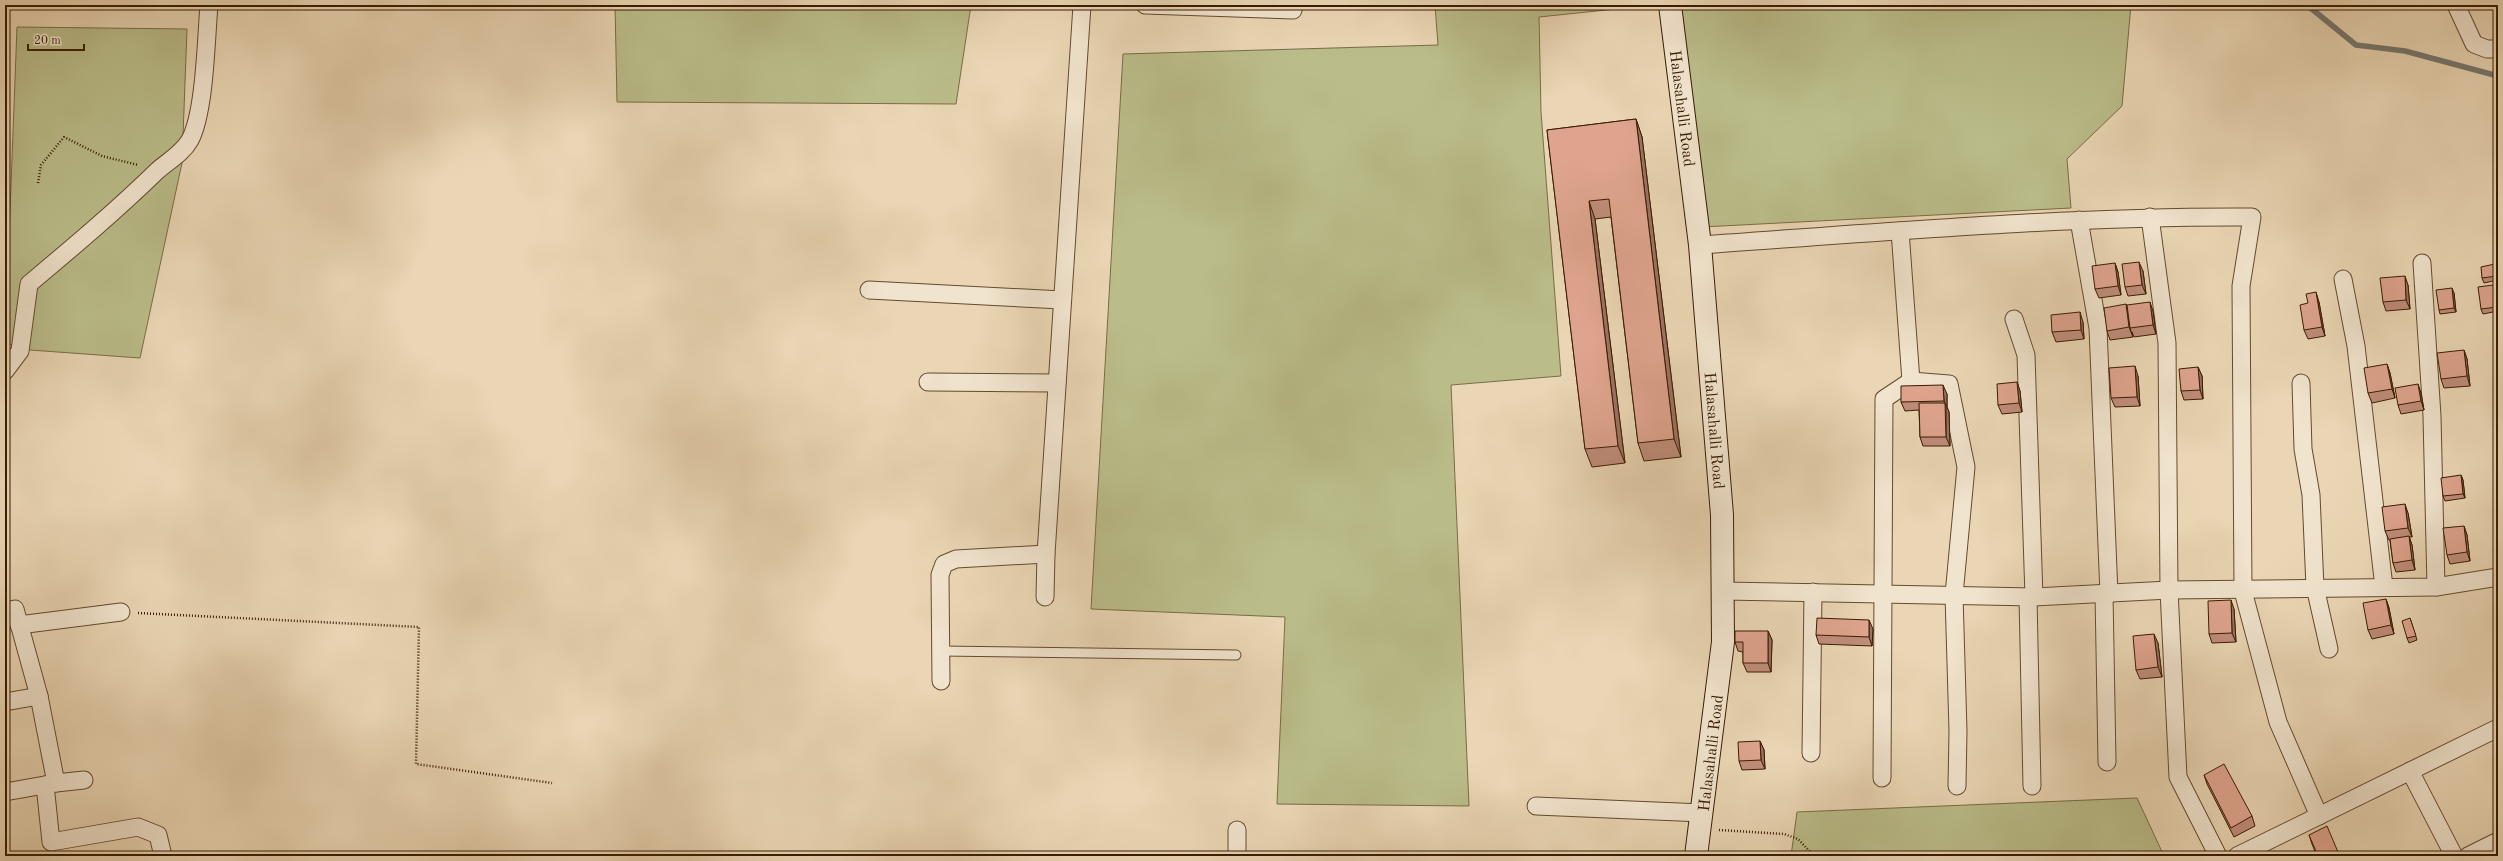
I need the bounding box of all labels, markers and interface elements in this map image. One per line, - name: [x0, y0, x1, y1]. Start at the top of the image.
- scale bar: [28, 26, 84, 52]
- text: 20 m: [34, 35, 61, 47]
- street label: Halasahalli Road: [1666, 49, 1696, 168]
- street label: Halasahalli Road: [1700, 372, 1726, 490]
- street label: Halasahalli Road: [1697, 694, 1727, 812]

